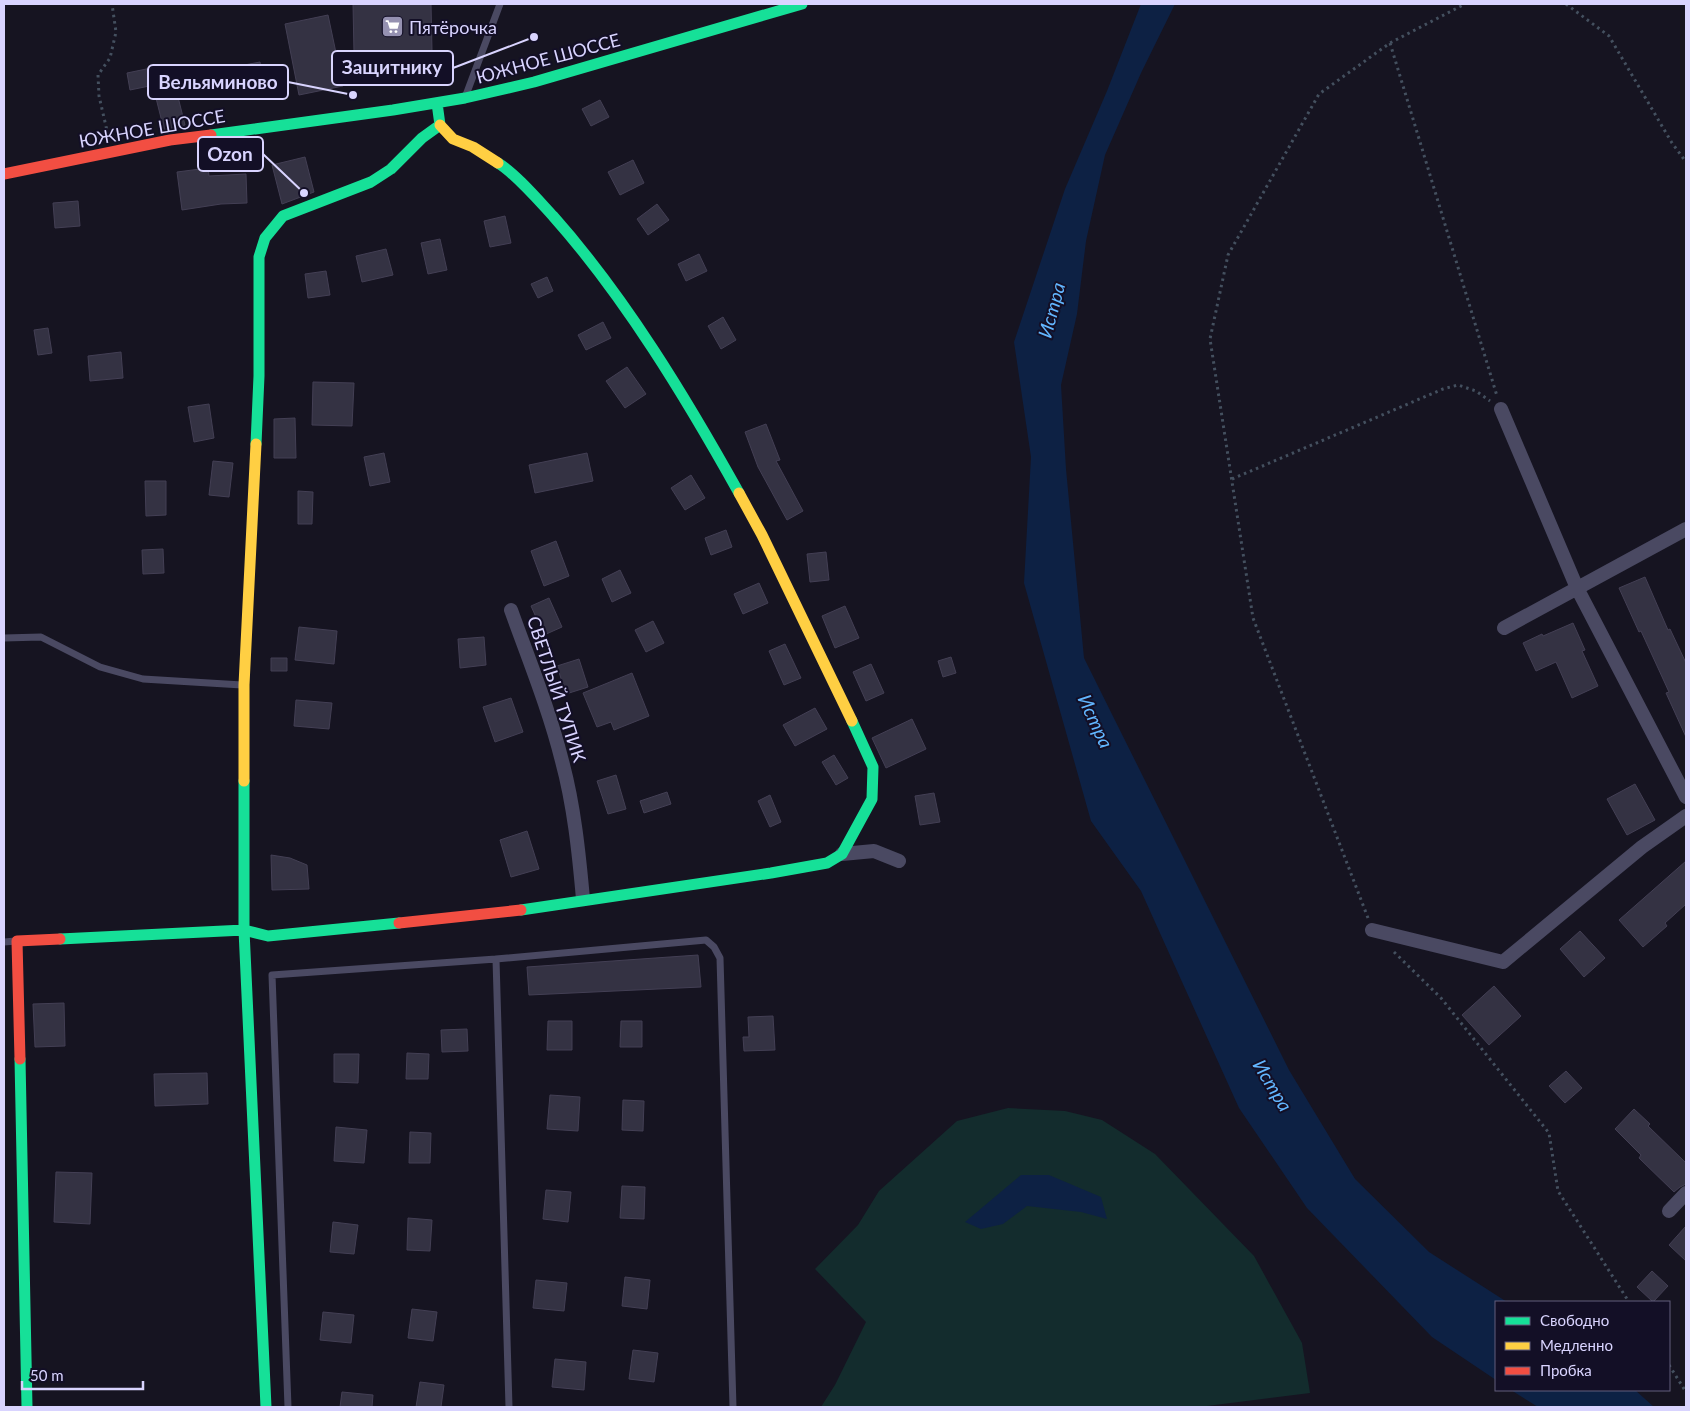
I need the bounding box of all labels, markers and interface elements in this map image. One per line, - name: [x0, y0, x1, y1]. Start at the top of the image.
- supermarket icon: Пятёрочка: [381, 15, 405, 39]
- place label: Пятёрочка: [409, 16, 497, 38]
- street label: ЮЖНОЕ ШОССЕ: [474, 28, 622, 88]
- callout: Защитнику: [332, 51, 453, 85]
- text: Защитнику: [342, 55, 443, 78]
- callout: Вельяминово: [148, 65, 288, 99]
- text: Вельяминово: [158, 70, 278, 93]
- street label: ЮЖНОЕ ШОССЕ: [77, 104, 227, 152]
- callout: Ozon: [198, 137, 263, 171]
- text: Ozon: [207, 142, 253, 165]
- water label: Истра: [1033, 280, 1069, 340]
- street label: СВЕТЛЫЙ ТУПИК: [523, 613, 591, 765]
- water label: Истра: [1074, 691, 1118, 751]
- water label: Истра: [1249, 1055, 1297, 1115]
- legend: [1495, 1301, 1670, 1391]
- text: Свободно: [1540, 1311, 1609, 1329]
- text: Медленно: [1540, 1336, 1613, 1354]
- scale bar: [22, 1358, 144, 1390]
- text: Пробка: [1540, 1361, 1592, 1379]
- text: 50 m: [30, 1366, 64, 1384]

